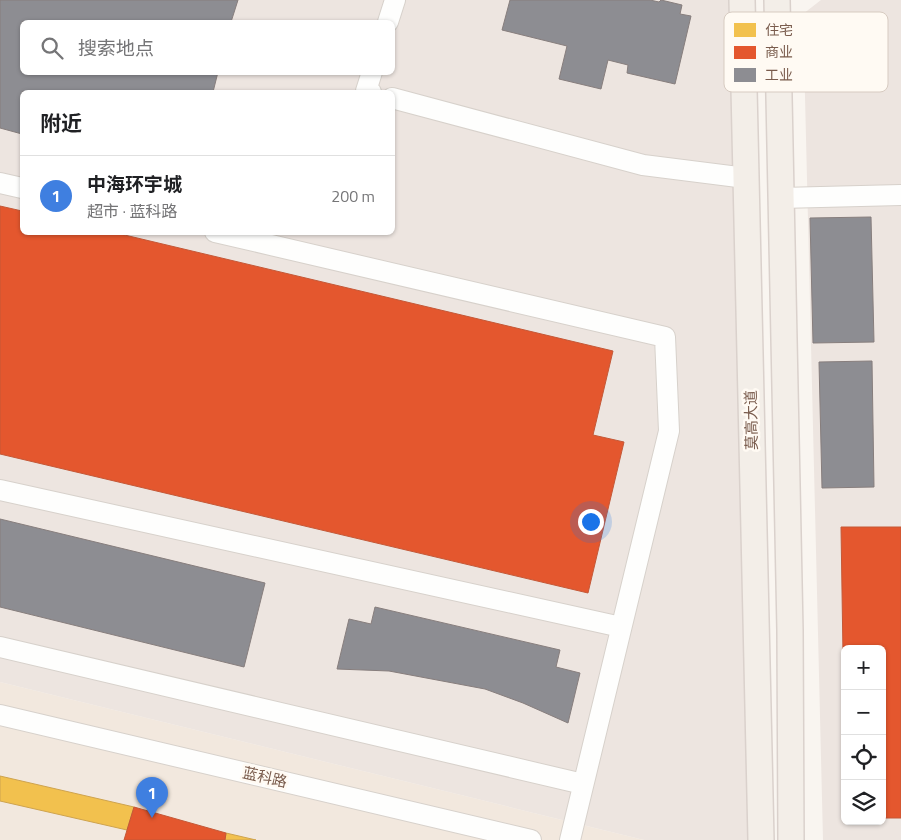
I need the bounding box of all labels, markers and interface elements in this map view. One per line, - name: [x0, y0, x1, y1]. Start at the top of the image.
- legend: [724, 12, 888, 92]
- text: 住宅: [765, 19, 793, 40]
- search box: [20, 20, 395, 75]
- text: 搜索地点: [78, 33, 154, 62]
- icon: search: [38, 34, 66, 62]
- text: 商业: [765, 41, 793, 62]
- text: 工业: [765, 64, 793, 85]
- text: 附近: [40, 107, 82, 139]
- text: 中海环宇城: [87, 169, 182, 198]
- text: 1: [52, 184, 60, 208]
- text: 200 m: [331, 184, 375, 208]
- text: 超市 · 蓝科路: [87, 199, 178, 223]
- street label: 莫高大道: [739, 390, 763, 450]
- your location: [578, 509, 604, 535]
- map controls: [841, 645, 886, 825]
- button: +: [841, 645, 886, 690]
- button: −: [841, 690, 886, 735]
- button: locate: [841, 735, 886, 780]
- street label: 蓝科路: [240, 761, 290, 793]
- pin: 1: [136, 777, 168, 818]
- button: layers: [841, 780, 886, 825]

